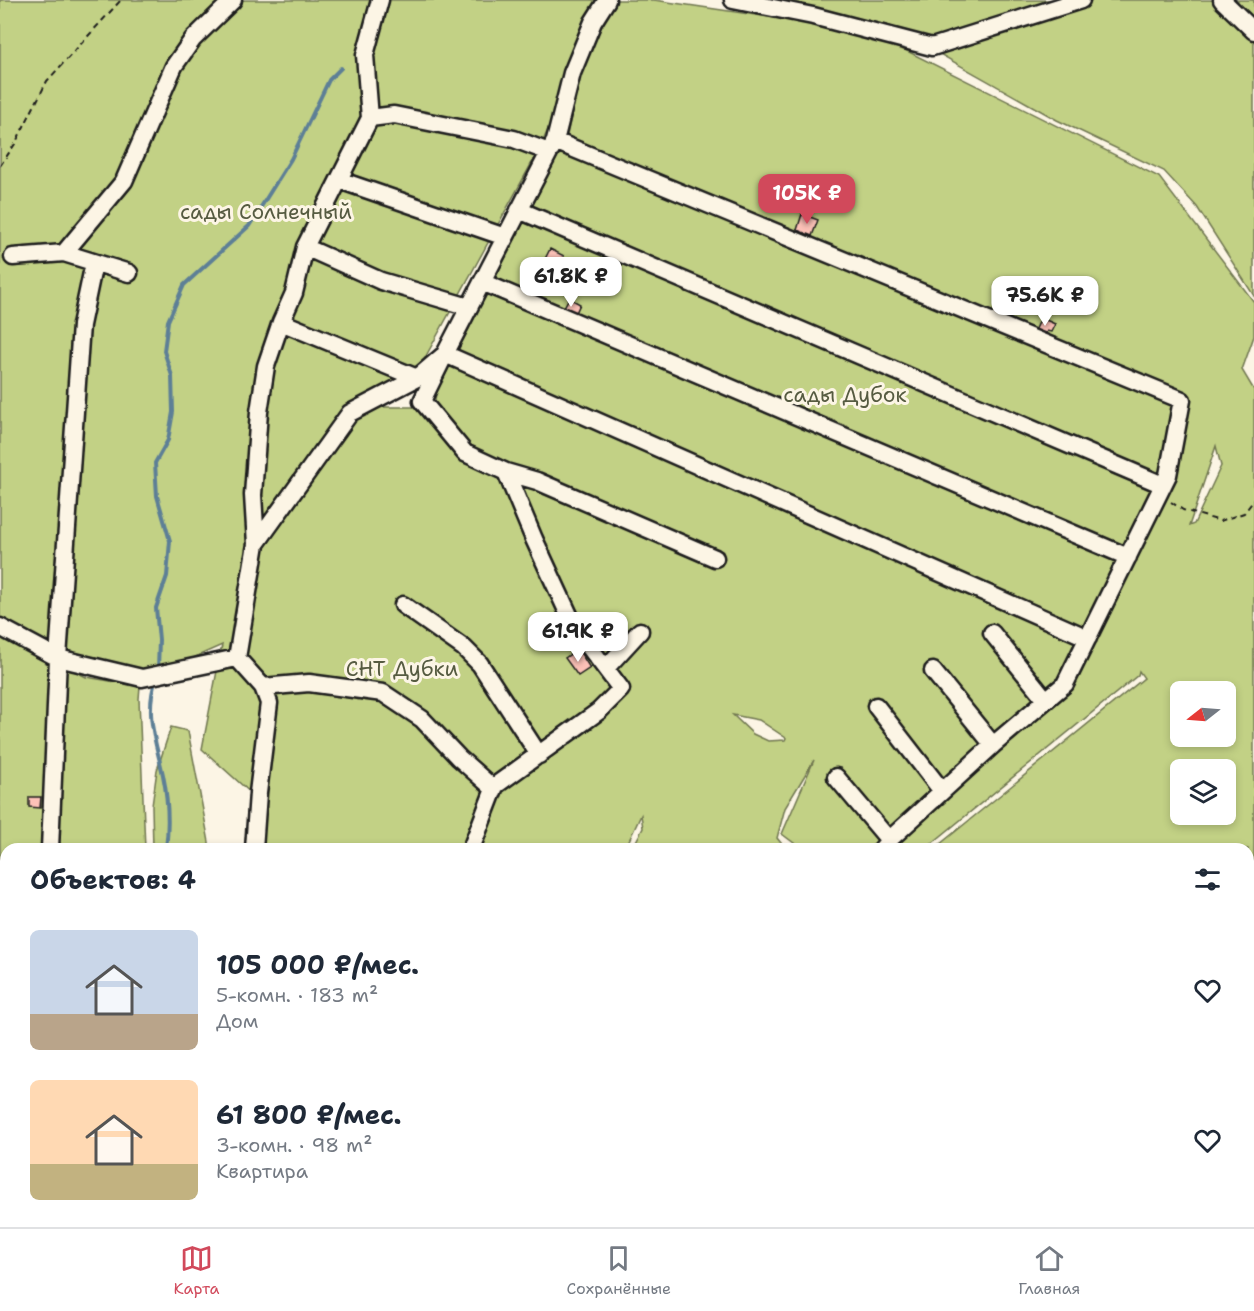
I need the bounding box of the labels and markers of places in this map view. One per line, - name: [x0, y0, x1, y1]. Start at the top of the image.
- pin: 105K ₽: [758, 174, 856, 225]
- pin: 61.8K ₽: [516, 257, 626, 308]
- pin: 75.6K ₽: [990, 276, 1100, 327]
- pin: 61.9K ₽: [523, 612, 633, 663]

